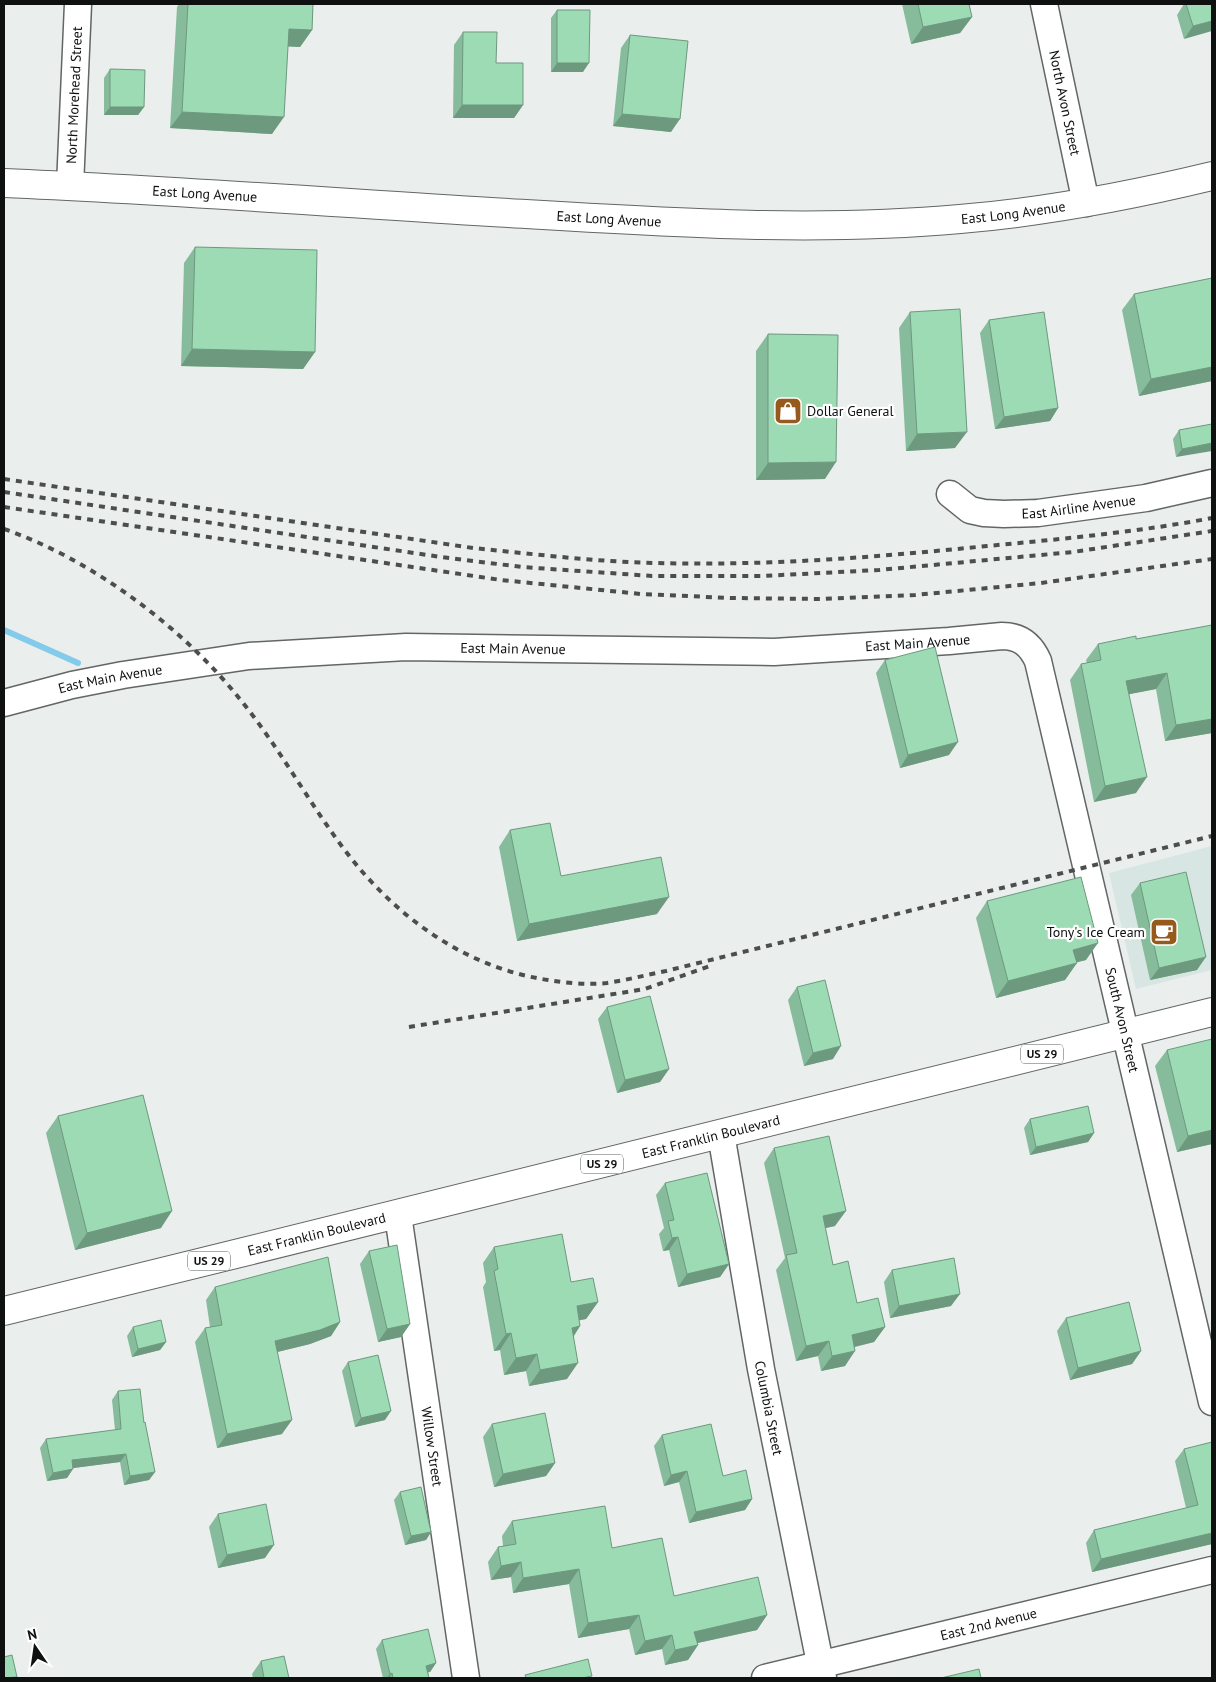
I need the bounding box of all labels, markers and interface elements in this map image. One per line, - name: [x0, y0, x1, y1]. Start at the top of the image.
- street label: North Morehead Street: [62, 26, 86, 164]
- street label: North Avon Street: [1045, 49, 1085, 157]
- street label: East Long Avenue: [152, 182, 258, 206]
- street label: East Long Avenue: [960, 197, 1067, 228]
- street label: East Long Avenue: [556, 207, 662, 231]
- shop icon: Dollar General: [773, 396, 803, 426]
- place label: Dollar General: [807, 402, 894, 420]
- street label: East Airline Avenue: [1021, 491, 1137, 522]
- street label: East Main Avenue: [865, 630, 971, 655]
- street label: East Main Avenue: [460, 639, 566, 658]
- street label: East Main Avenue: [56, 660, 163, 697]
- cafe icon: Tony's Ice Cream: [1149, 917, 1179, 947]
- place label: Tony's Ice Cream: [1047, 923, 1145, 941]
- street label: South Avon Street: [1101, 966, 1143, 1074]
- road number: US 29: [1021, 1044, 1063, 1064]
- street label: East Franklin Boulevard: [640, 1111, 782, 1162]
- road number: US 29: [581, 1154, 623, 1174]
- street label: East Franklin Boulevard: [246, 1208, 388, 1260]
- road number: US 29: [188, 1252, 230, 1270]
- street label: Columbia Street: [751, 1359, 787, 1457]
- street label: Willow Street: [417, 1405, 447, 1488]
- street label: East 2nd Avenue: [938, 1604, 1039, 1644]
- north arrow: [10, 1622, 60, 1672]
- text: N: [26, 1625, 39, 1644]

